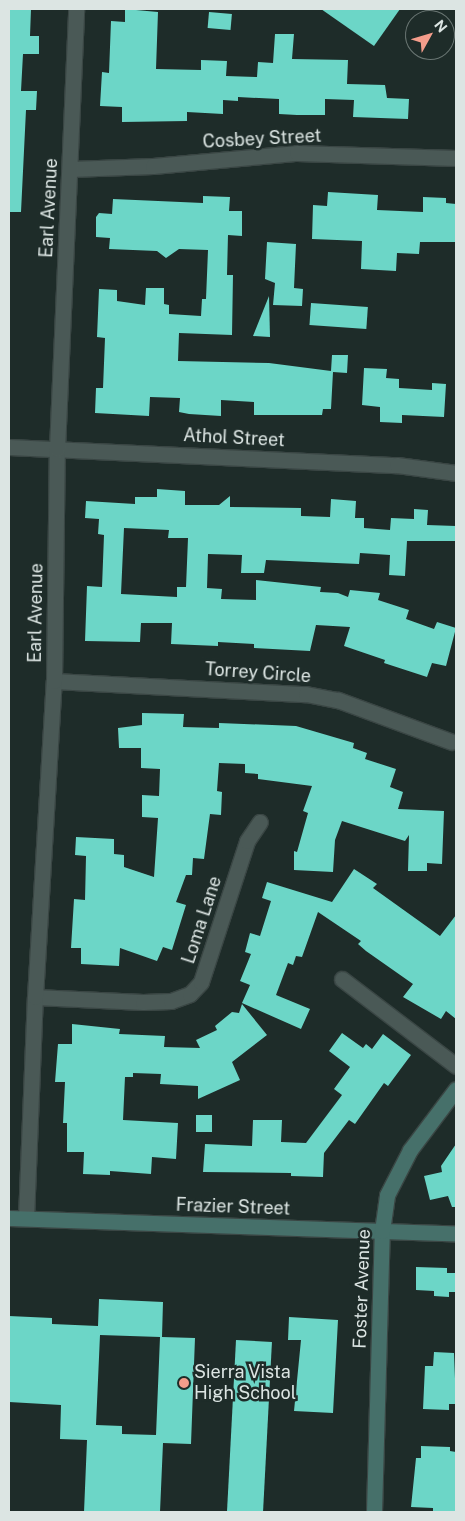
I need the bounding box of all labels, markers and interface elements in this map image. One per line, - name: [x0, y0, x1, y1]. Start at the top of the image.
- north arrow: [405, 10, 455, 60]
- text: N: [431, 17, 451, 35]
- street label: Cosbey Street: [202, 125, 322, 153]
- street label: Earl Avenue: [36, 158, 62, 258]
- street label: Athol Street: [183, 425, 285, 451]
- street label: Earl Avenue: [24, 563, 48, 663]
- street label: Torrey Circle: [204, 659, 312, 687]
- street label: Loma Lane: [178, 874, 226, 966]
- street label: Frazier Street: [175, 1194, 291, 1220]
- street label: Foster Avenue: [349, 1229, 375, 1349]
- place label: Sierra Vista High School: [194, 1362, 296, 1405]
- marker: Sierra Vista High School: [178, 1377, 190, 1389]

